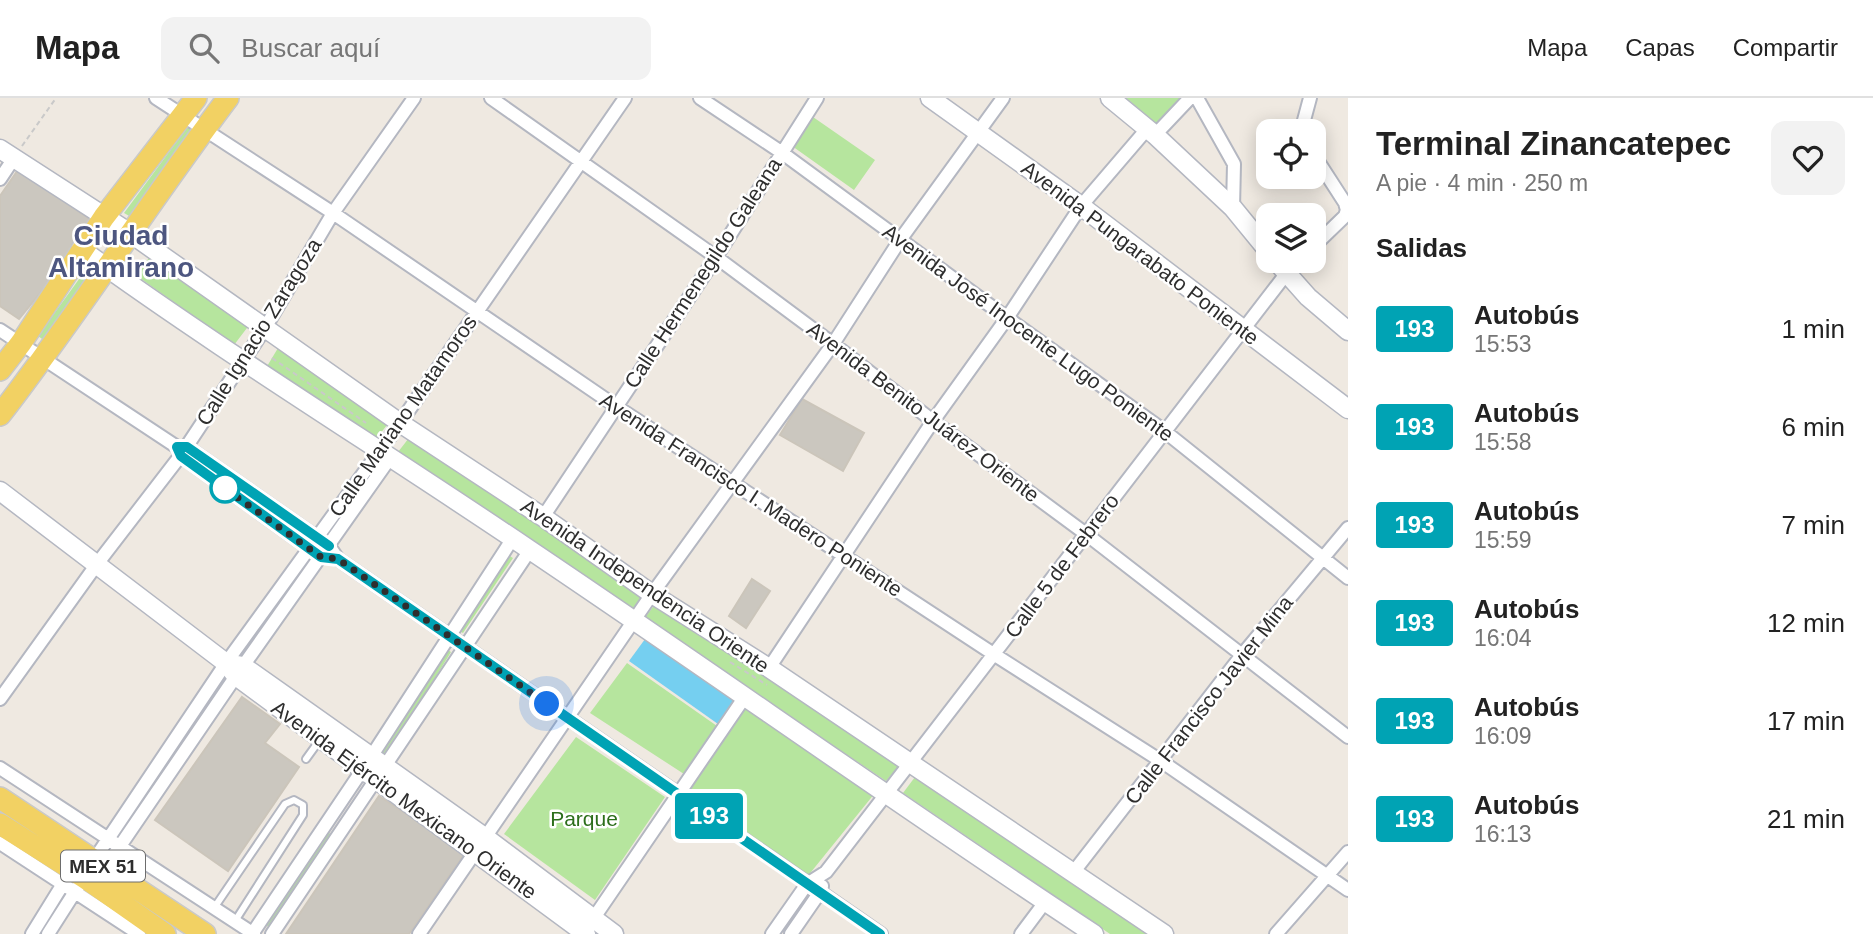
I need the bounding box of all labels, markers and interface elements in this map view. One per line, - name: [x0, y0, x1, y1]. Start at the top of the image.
- search box: [161, 17, 651, 80]
- text: Mapa: [35, 29, 119, 66]
- icon: search: [185, 29, 223, 67]
- text: Buscar aquí: [241, 33, 380, 63]
- text: Mapa: [1527, 34, 1587, 61]
- text: Capas: [1625, 34, 1695, 61]
- text: Compartir: [1733, 34, 1838, 61]
- map controls: [1256, 119, 1326, 273]
- button: locate: [1256, 119, 1326, 189]
- button: heart: [1771, 121, 1845, 195]
- text: Terminal Zinancatepec: [1376, 125, 1731, 162]
- street label: Calle Hermenegildo Galeana: [619, 153, 786, 392]
- street label: Avenida Pungarabato Poniente: [1017, 156, 1263, 349]
- text: A pie · 4 min · 250 m: [1376, 170, 1588, 196]
- button: layers: [1256, 203, 1326, 273]
- street label: Avenida José Inocente Lugo Poniente: [879, 219, 1178, 446]
- district label: Ciudad Altamirano: [48, 220, 194, 283]
- text: Salidas: [1376, 233, 1467, 263]
- street label: Calle Ignacio Zaragoza: [192, 234, 326, 429]
- text: Autobús: [1474, 300, 1579, 330]
- street label: Calle Mariano Matamoros: [324, 311, 481, 521]
- text: 1 min: [1781, 314, 1845, 344]
- text: 193: [1394, 315, 1435, 342]
- street label: Avenida Benito Juárez Oriente: [803, 317, 1044, 506]
- text: 15:53: [1474, 331, 1532, 357]
- street label: Avenida Francisco I. Madero Poniente: [596, 388, 907, 601]
- text: Autobús: [1474, 398, 1579, 428]
- text: 6 min: [1781, 412, 1845, 442]
- text: 193: [1394, 413, 1435, 440]
- text: 15:58: [1474, 429, 1532, 455]
- unlabelled marker: [210, 473, 240, 503]
- street label: Calle 5 de Febrero: [1000, 489, 1123, 642]
- street label: Avenida Independencia Oriente: [517, 494, 774, 677]
- text: Autobús: [1474, 496, 1579, 526]
- text: 7 min: [1781, 510, 1845, 540]
- text: 193: [1394, 511, 1435, 538]
- text: 15:59: [1474, 527, 1532, 553]
- street label: Calle Francisco Javier Mina: [1120, 591, 1297, 808]
- text: Autobús: [1474, 594, 1579, 624]
- text: 12 min: [1767, 608, 1845, 638]
- text: 193: [1394, 609, 1435, 636]
- text: 16:04: [1474, 625, 1532, 651]
- your location: [529, 686, 564, 721]
- text: Autobús: [1474, 692, 1579, 722]
- street label: Avenida Ejército Mexicano Oriente: [267, 696, 541, 903]
- text: 17 min: [1767, 706, 1845, 736]
- text: 193: [1394, 707, 1435, 734]
- text: 16:09: [1474, 723, 1532, 749]
- text: Autobús: [1474, 790, 1579, 820]
- line badge: 193: [669, 793, 749, 839]
- text: 193: [689, 802, 729, 829]
- text: 21 min: [1767, 804, 1845, 834]
- text: 193: [1394, 805, 1435, 832]
- park label: Parque: [550, 807, 618, 830]
- text: 16:13: [1474, 821, 1532, 847]
- road number: MEX 51: [61, 850, 145, 881]

